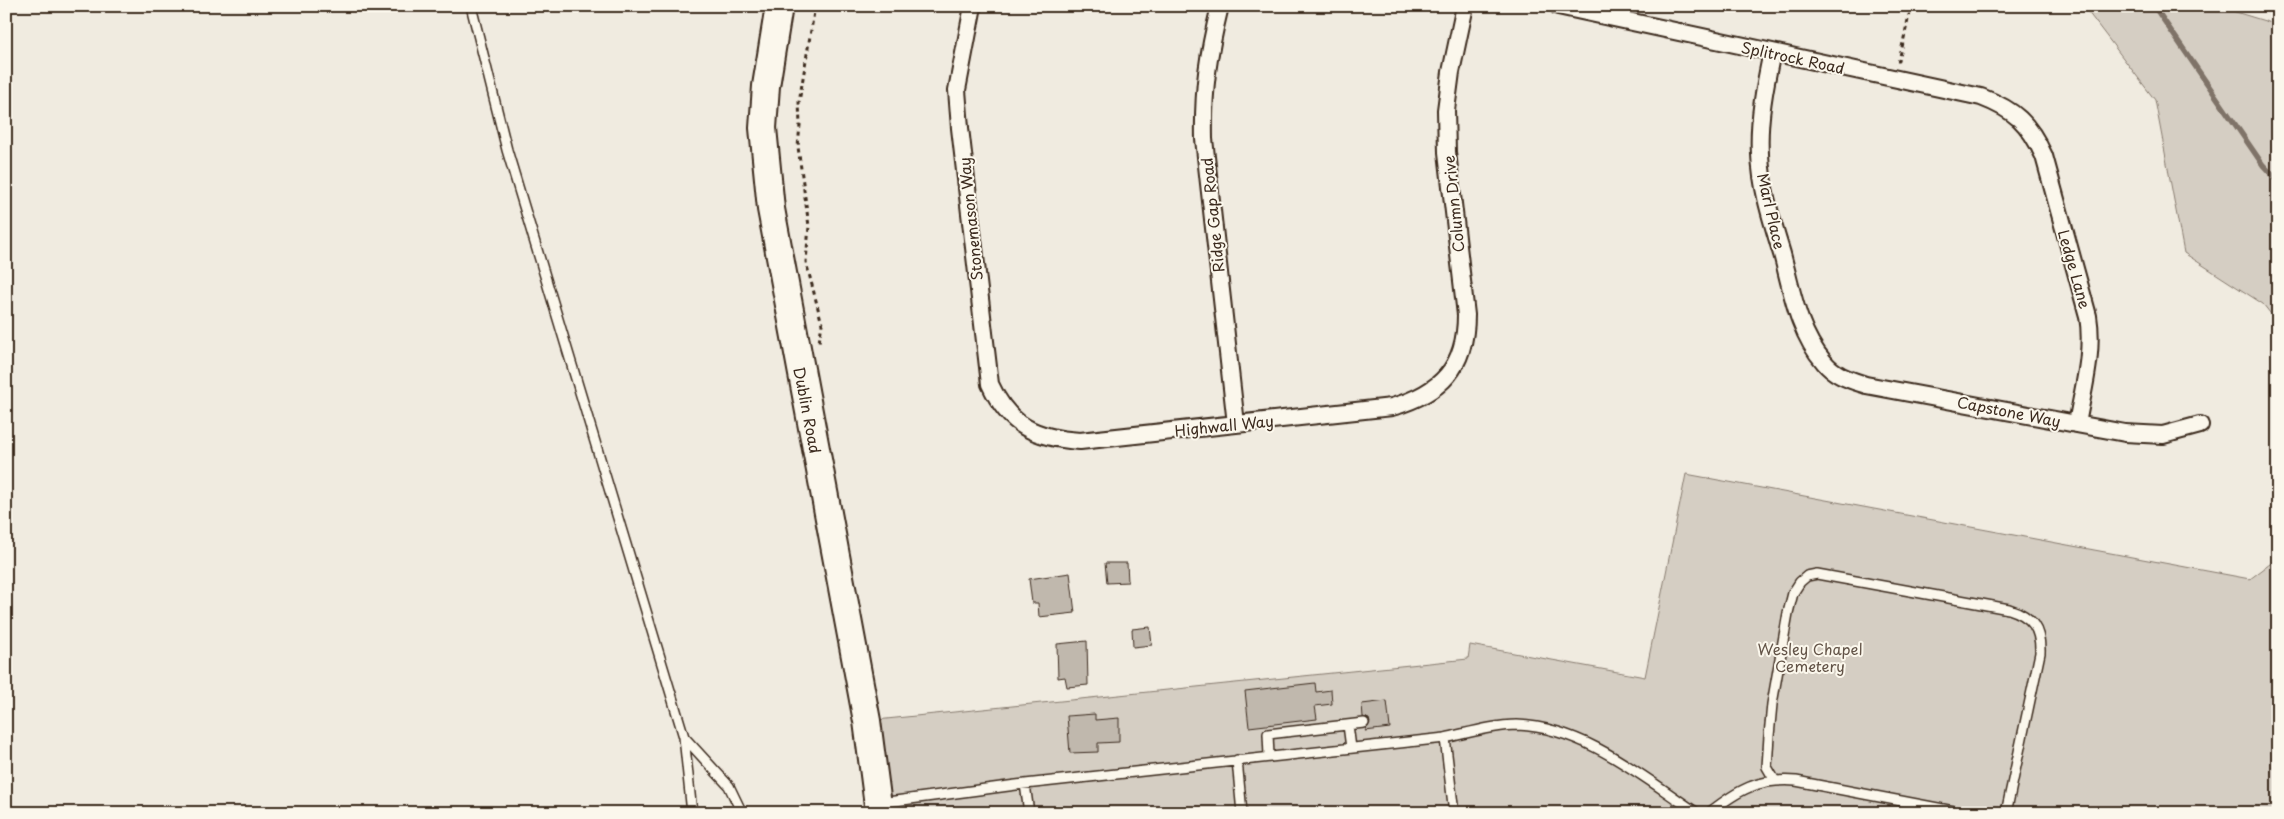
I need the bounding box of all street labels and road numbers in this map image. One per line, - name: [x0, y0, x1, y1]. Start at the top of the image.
- street label: Splitrock Road: [1739, 35, 1847, 79]
- street label: Column Drive: [1436, 154, 1470, 254]
- street label: Stonemason Way: [952, 156, 988, 282]
- street label: Ridge Gap Road: [1195, 156, 1229, 274]
- street label: Marl Place: [1752, 171, 1792, 251]
- street label: Ledge Lane: [2053, 227, 2097, 311]
- street label: Dublin Road: [788, 365, 828, 455]
- street label: Capstone Way: [1955, 390, 2063, 432]
- street label: Highwall Way: [1173, 408, 1275, 442]

